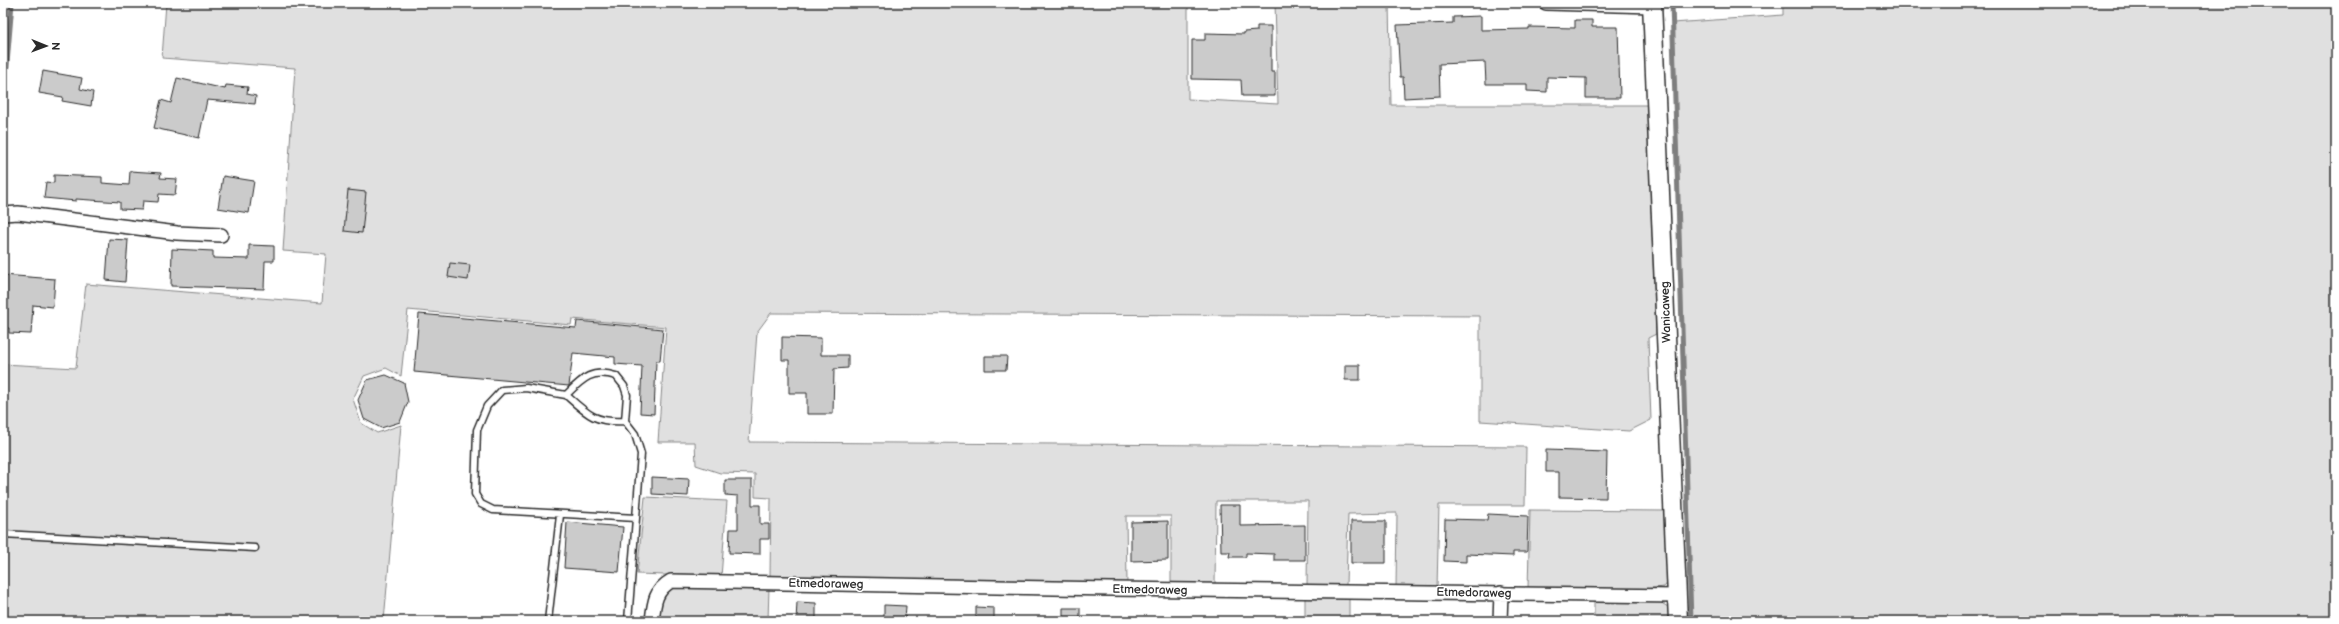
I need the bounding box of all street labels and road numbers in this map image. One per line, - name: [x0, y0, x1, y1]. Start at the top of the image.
- street label: Wanicaweg: [1657, 281, 1675, 343]
- street label: Etmedoraweg: [788, 576, 864, 592]
- street label: Etmedoraweg: [1112, 582, 1188, 598]
- street label: Etmedoraweg: [1436, 585, 1512, 601]

